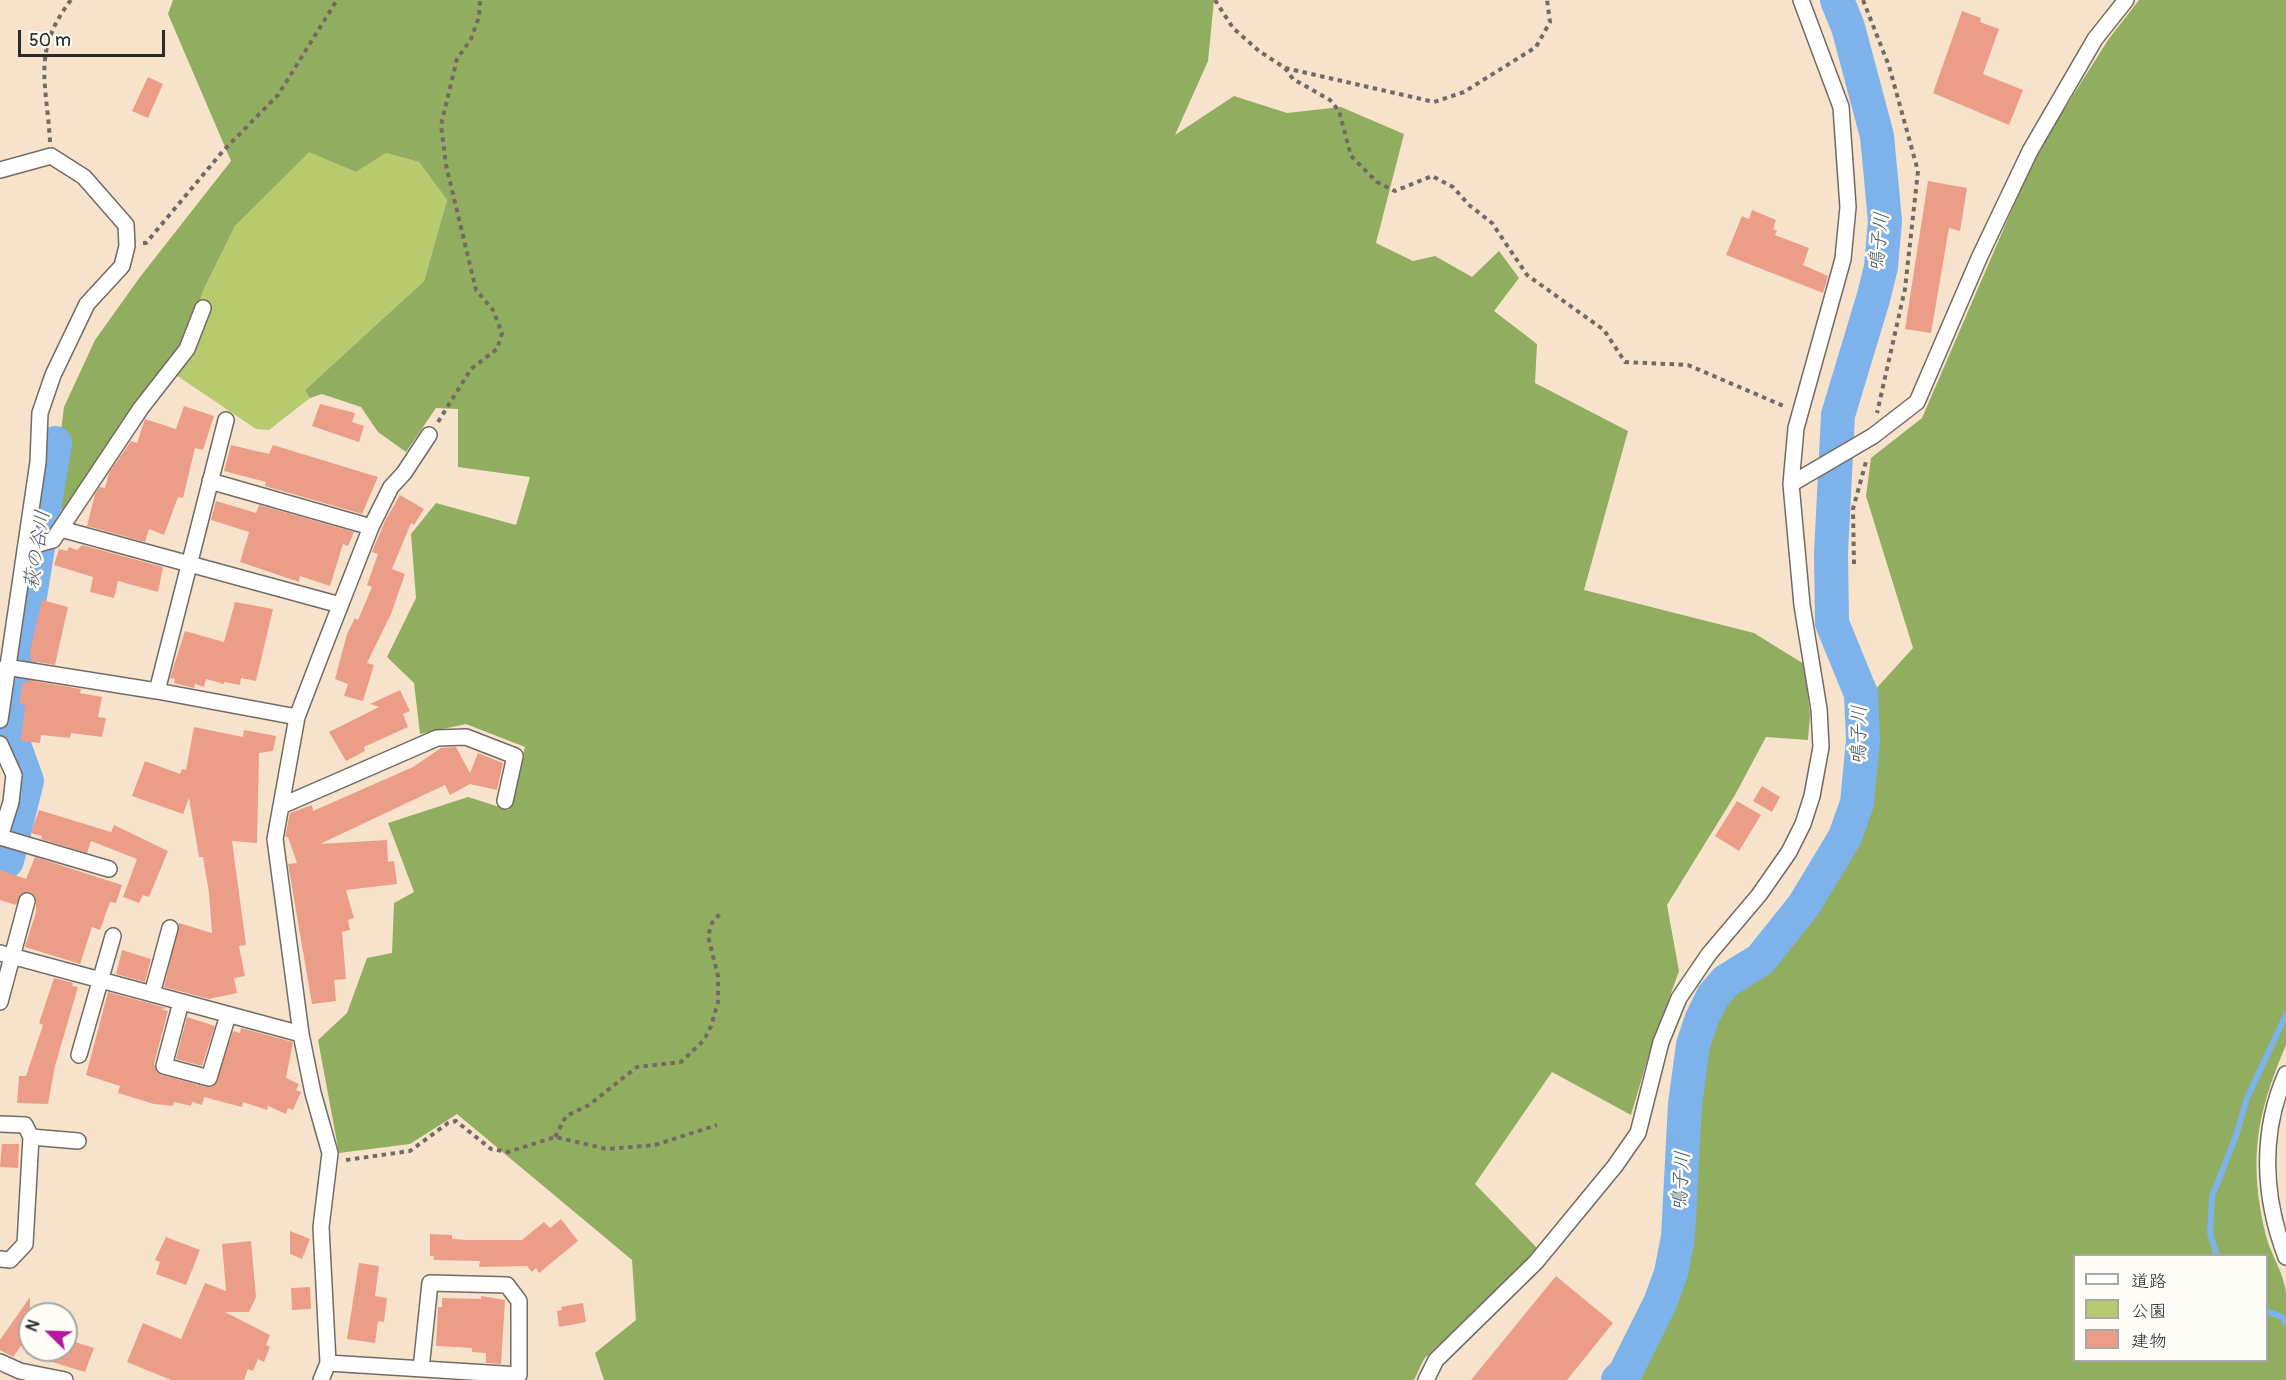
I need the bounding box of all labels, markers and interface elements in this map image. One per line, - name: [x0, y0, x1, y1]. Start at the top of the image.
- scale bar: [21, 18, 168, 56]
- text: 50 m: [29, 29, 71, 52]
- water label: 鳴子川: [1865, 211, 1895, 273]
- water label: 萩の谷川: [20, 509, 56, 591]
- water label: 鳴子川: [1847, 705, 1873, 765]
- water label: 鳴子川: [1668, 1150, 1696, 1212]
- legend: [2073, 1254, 2268, 1362]
- text: 道路: [2131, 1270, 2167, 1293]
- text: 公園: [2131, 1300, 2167, 1323]
- north arrow: [18, 1302, 78, 1362]
- text: N: [22, 1317, 45, 1335]
- text: 建物: [2131, 1330, 2167, 1353]

